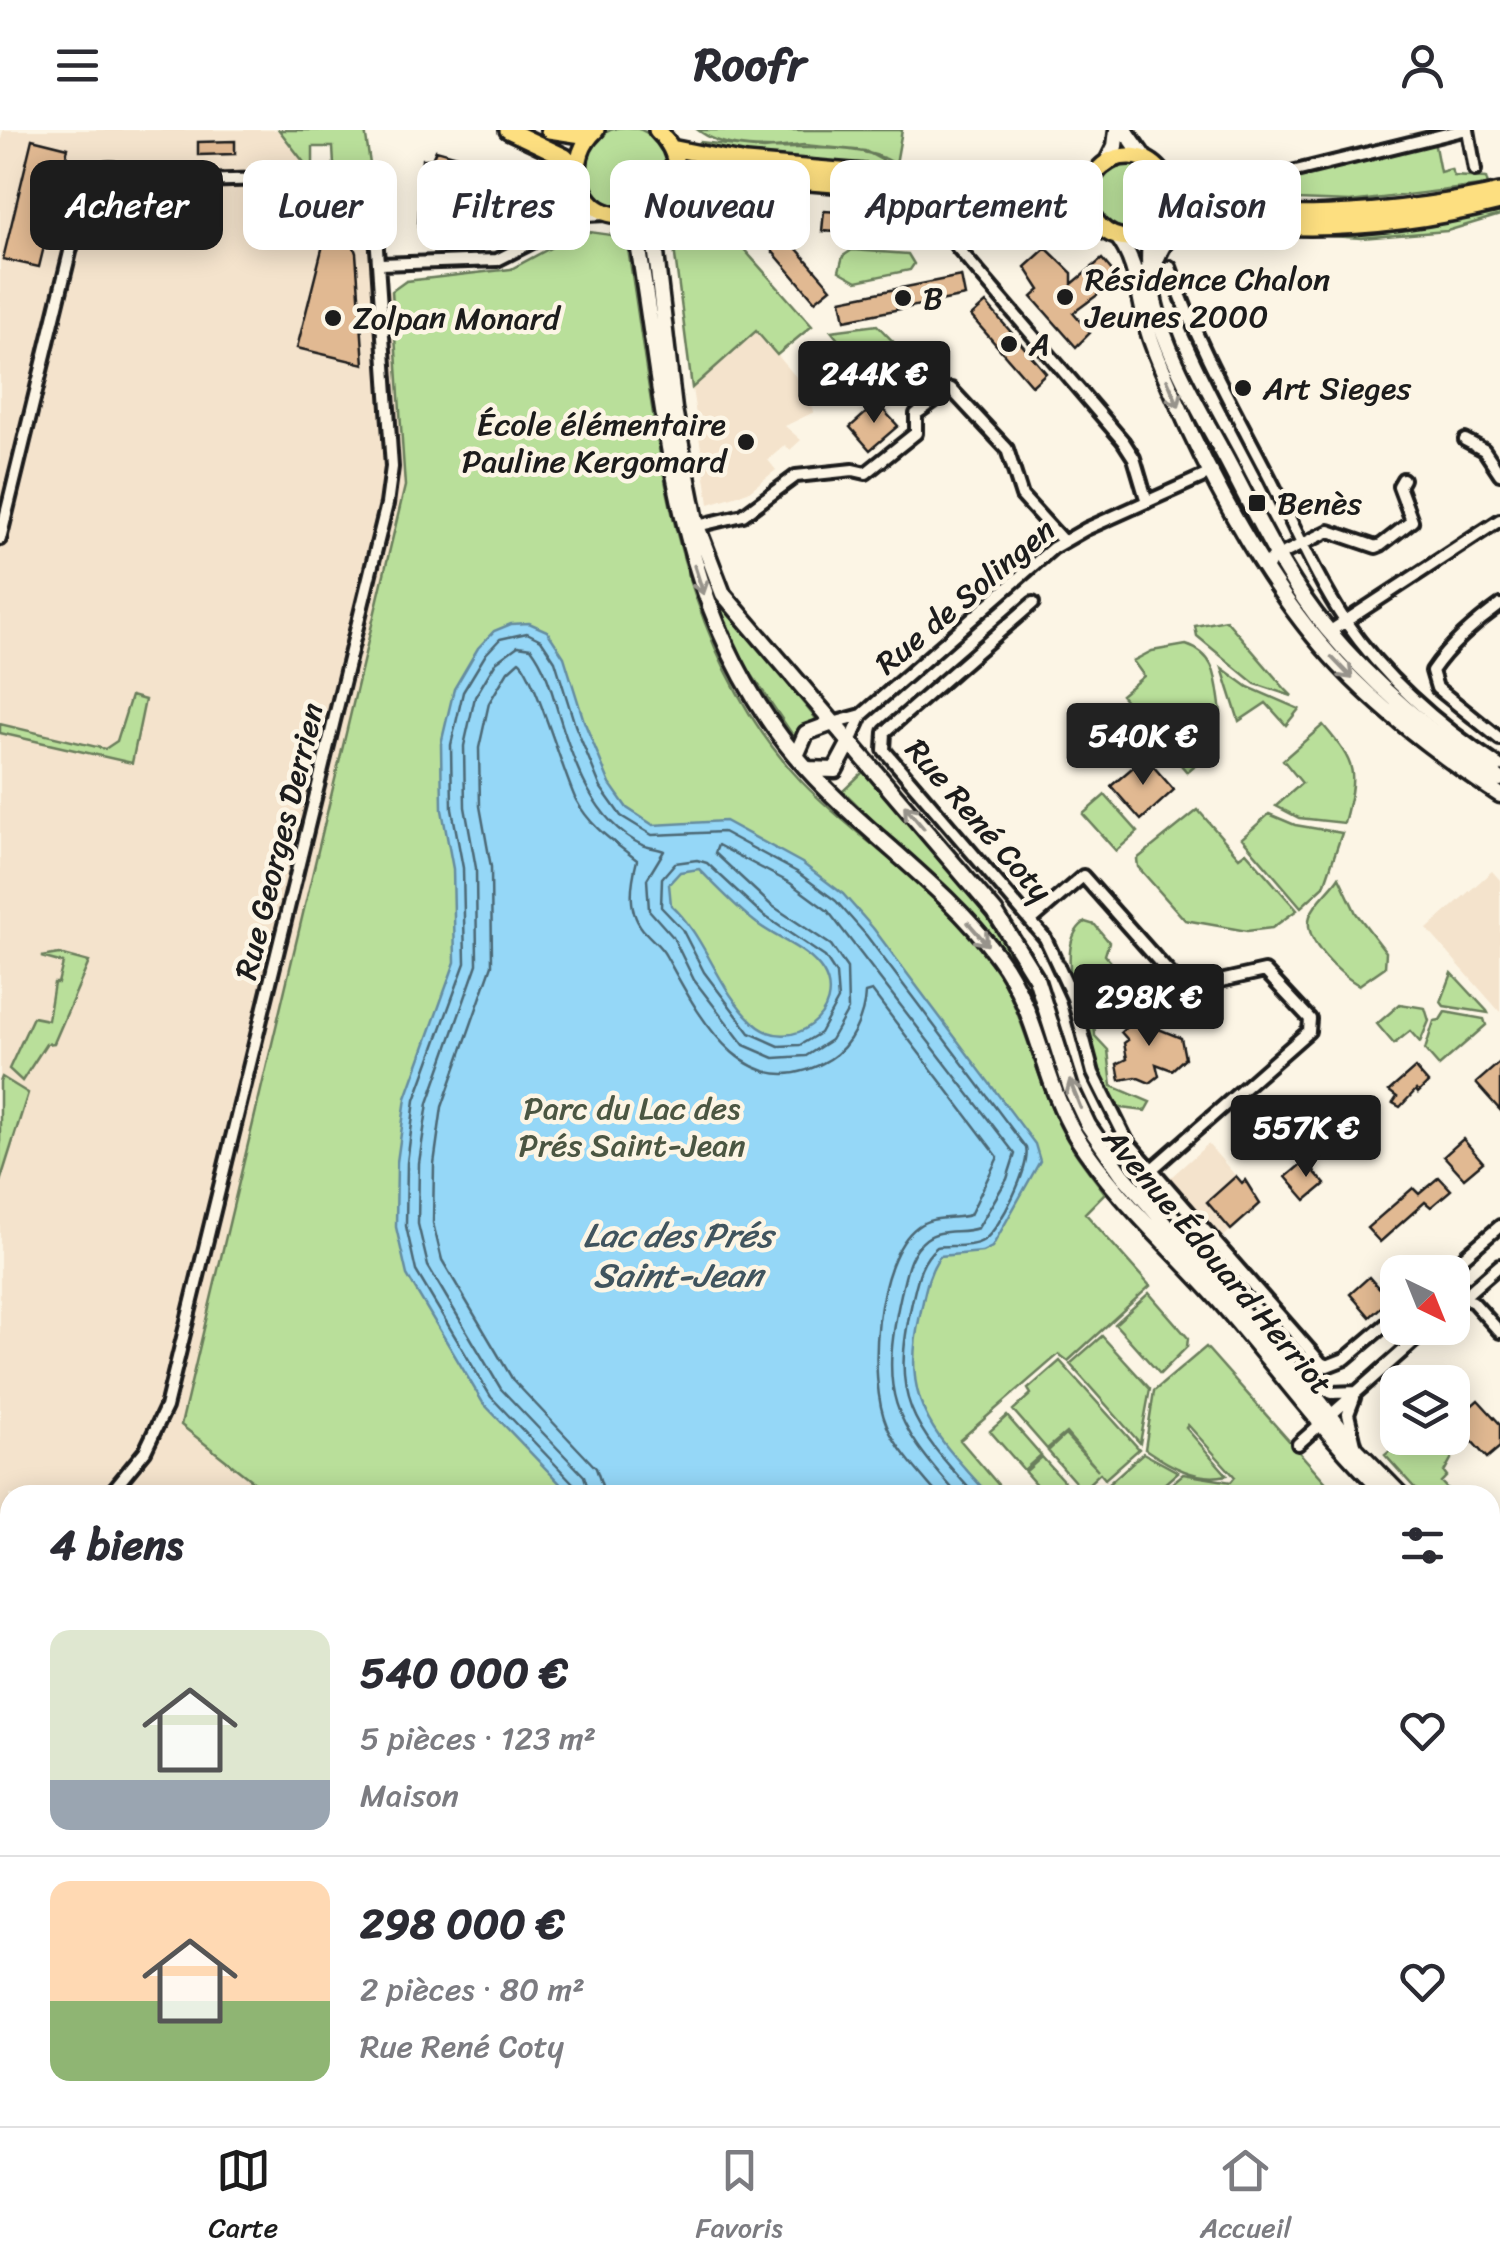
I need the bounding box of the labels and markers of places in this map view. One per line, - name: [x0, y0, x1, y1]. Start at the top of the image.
- place label: Résidence Chalon Jeunes 2000: [1084, 251, 1330, 345]
- place label: B: [923, 270, 943, 327]
- marker: Résidence Chalon Jeunes 2000: [1054, 286, 1076, 308]
- marker: B: [892, 287, 914, 309]
- place label: Zolpan Monard: [353, 290, 562, 347]
- marker: Zolpan Monard: [322, 307, 344, 329]
- place label: A: [1028, 316, 1050, 373]
- marker: A: [998, 333, 1020, 355]
- pin: 244K €: [793, 341, 955, 426]
- place label: Art Sieges: [1262, 360, 1411, 417]
- marker: Art Sieges: [1232, 377, 1254, 399]
- place label: École élémentaire Pauline Kergomard: [462, 396, 728, 490]
- marker: École élémentaire Pauline Kergomard: [735, 431, 757, 453]
- place label: Benès: [1277, 475, 1362, 532]
- marker: Benès: [1246, 492, 1268, 514]
- pin: 540K €: [1062, 703, 1224, 788]
- pin: 298K €: [1068, 964, 1230, 1049]
- pin: 557K €: [1225, 1095, 1387, 1180]

